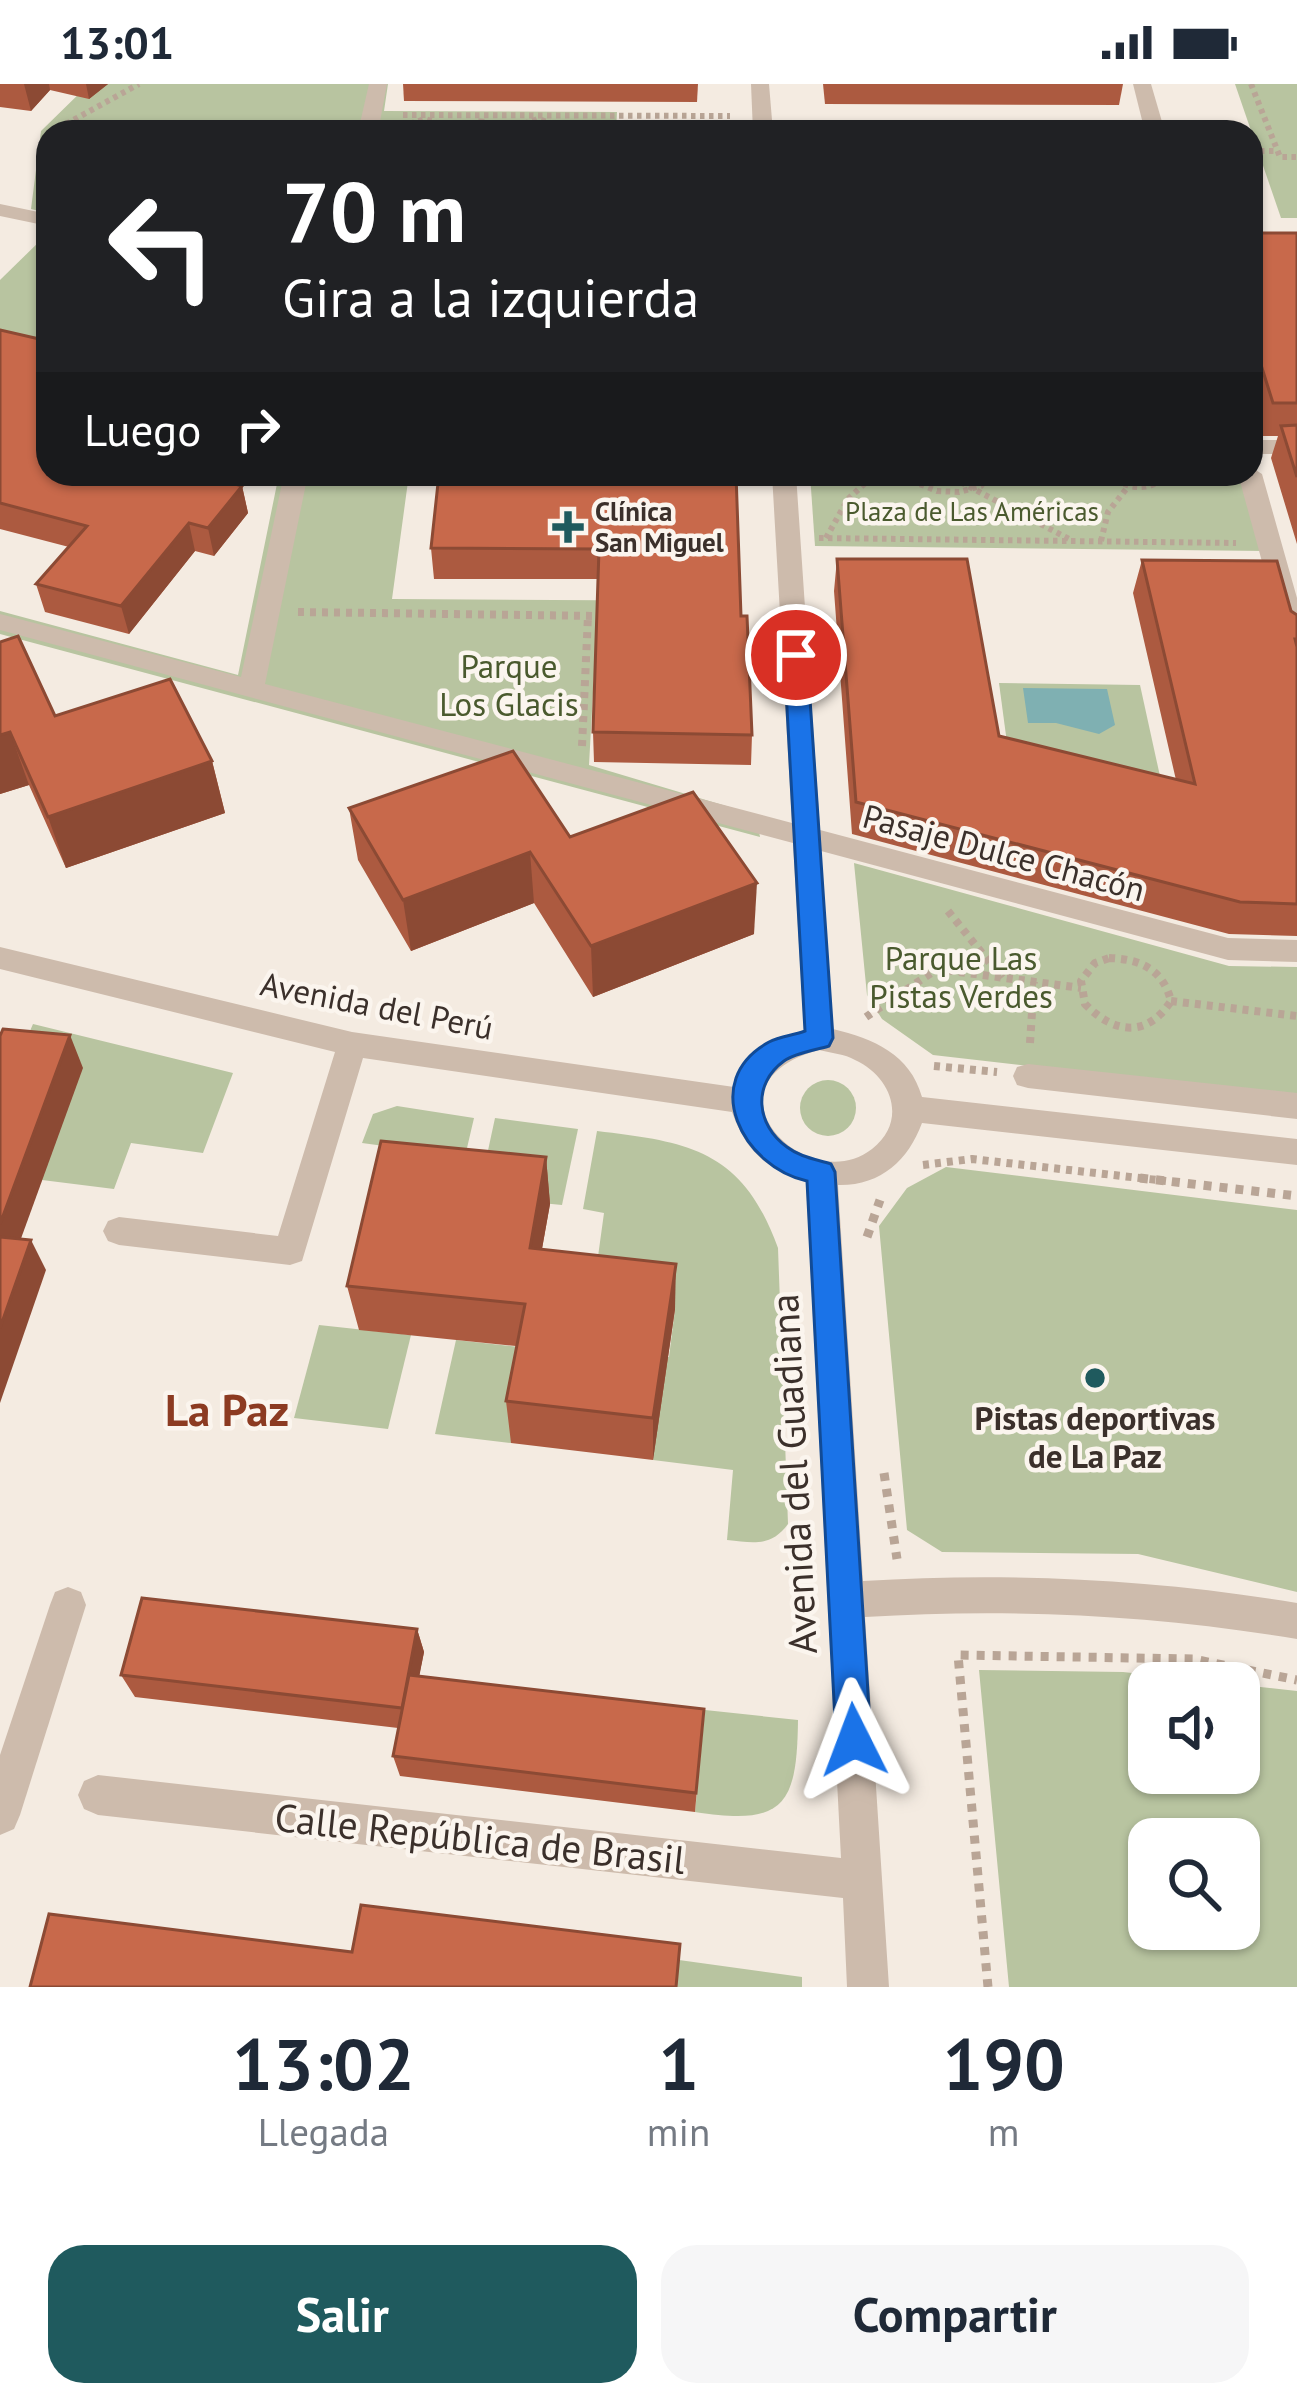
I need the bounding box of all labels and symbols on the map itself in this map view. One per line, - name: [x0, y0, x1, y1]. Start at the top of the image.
- place label: Clínica San Miguel: [595, 494, 724, 559]
- park label: Plaza de Las Américas: [845, 494, 1099, 528]
- marker: Clínica San Miguel: [552, 511, 584, 543]
- pin: [745, 604, 847, 706]
- park label: Parque Los Glacis: [439, 644, 579, 725]
- street label: Pasaje Dulce Chacón: [858, 794, 1150, 910]
- park label: Parque Las Pistas Verdes: [869, 936, 1053, 1017]
- street label: Avenida del Perú: [257, 961, 497, 1049]
- street label: Avenida del Guadiana: [758, 1293, 828, 1655]
- marker: Pistas deportivas de La Paz: [1082, 1365, 1108, 1391]
- district label: La Paz: [165, 1380, 289, 1438]
- place label: Pistas deportivas de La Paz: [975, 1396, 1215, 1477]
- position arrow: [791, 1677, 917, 1803]
- street label: Calle República de Brasil: [272, 1791, 688, 1885]

